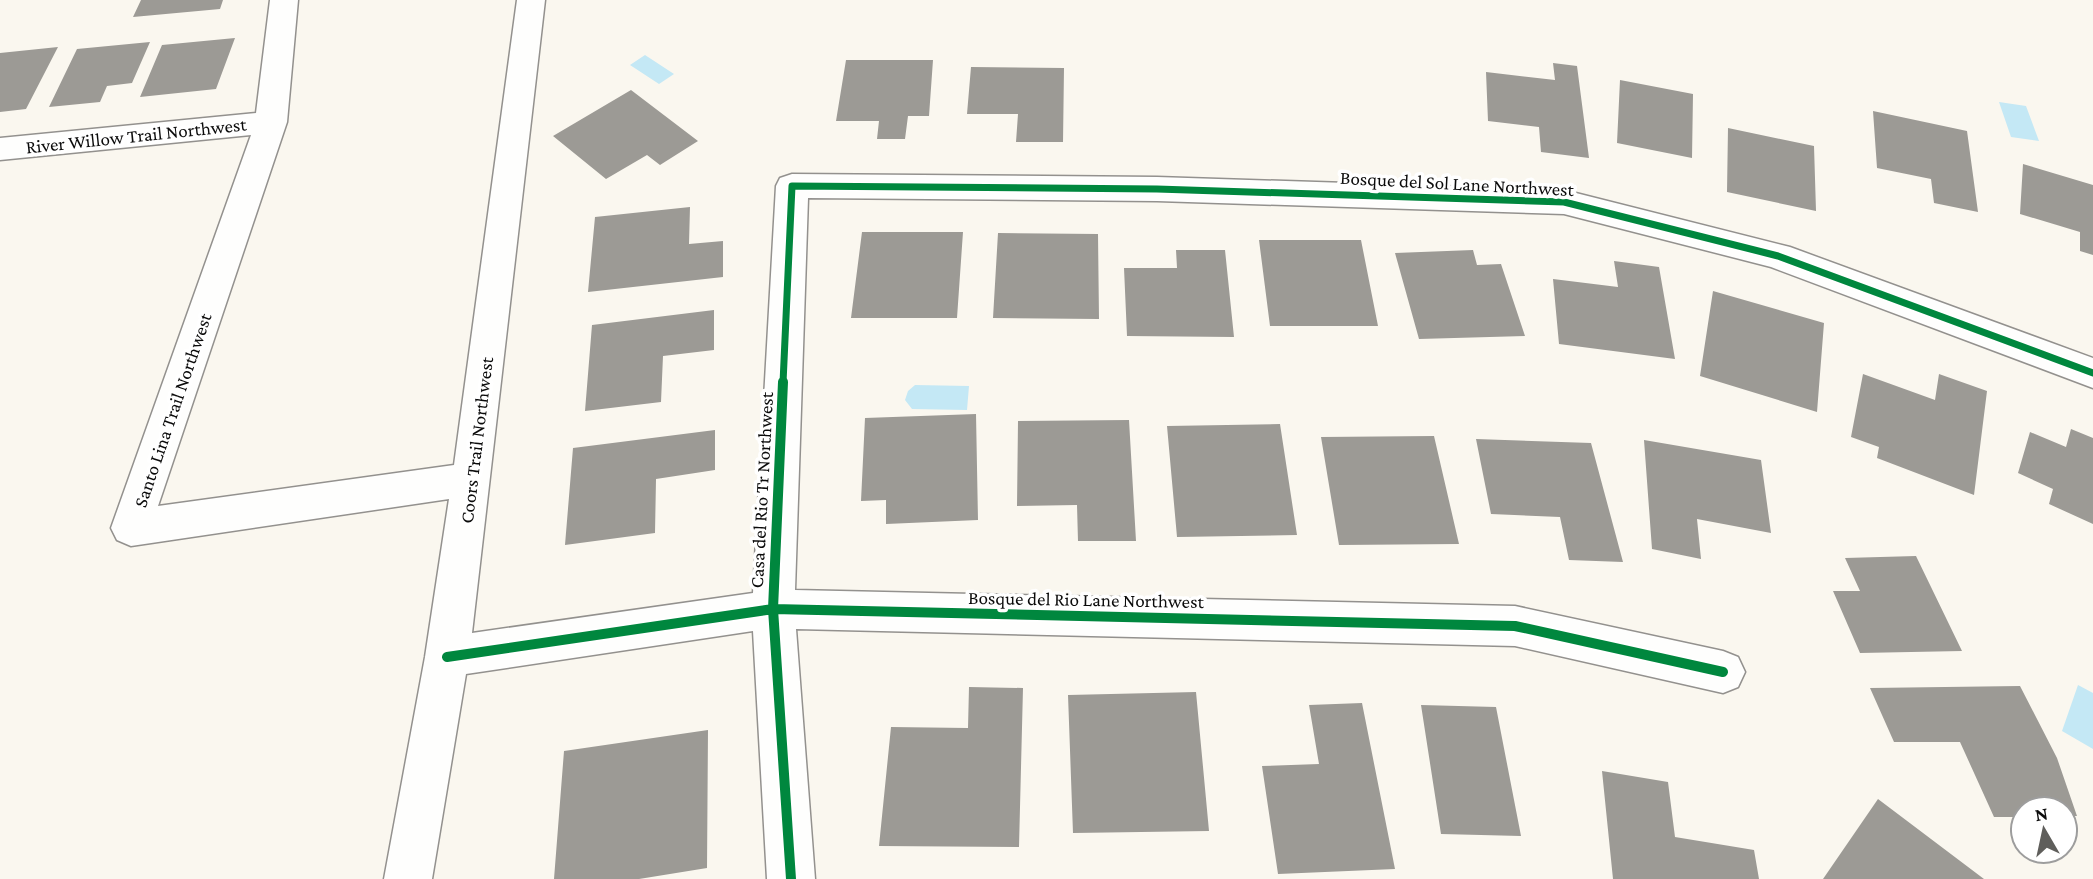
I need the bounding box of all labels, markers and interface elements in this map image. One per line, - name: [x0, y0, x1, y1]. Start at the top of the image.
- street label: River Willow Trail Northwest: [25, 113, 248, 158]
- street label: Bosque del Sol Lane Northwest: [1340, 167, 1575, 200]
- street label: Santo Lina Trail Northwest: [129, 310, 216, 510]
- street label: Coors Trail Northwest: [456, 355, 497, 525]
- street label: Casa del Rio Tr Northwest: [746, 391, 777, 589]
- street label: Bosque del Rio Lane Northwest: [968, 587, 1205, 612]
- north arrow: [2009, 795, 2079, 865]
- text: N: [2033, 802, 2050, 825]

